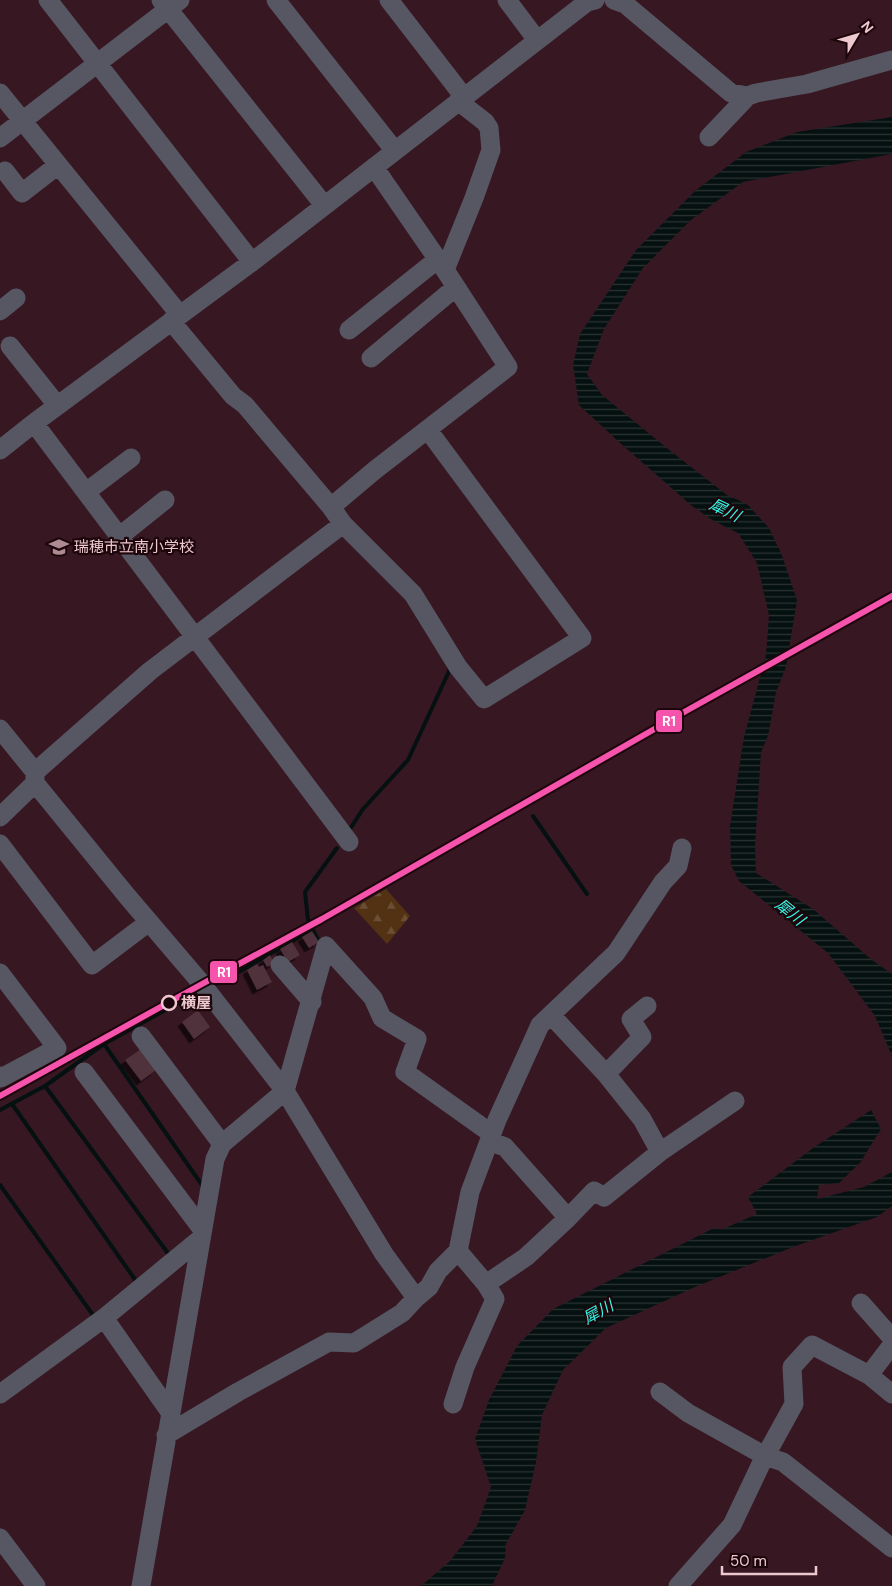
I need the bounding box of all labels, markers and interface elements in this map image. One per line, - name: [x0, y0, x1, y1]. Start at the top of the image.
- north arrow: [832, 10, 882, 60]
- text: N: [857, 17, 877, 37]
- water label: 犀川: [706, 494, 746, 527]
- school or university icon: 瑞穂市立南小学校: [48, 536, 70, 558]
- place label: 瑞穂市立南小学校: [74, 537, 194, 557]
- line badge: R1: [655, 709, 683, 733]
- text: R1: [662, 712, 676, 730]
- water label: 犀川: [771, 894, 811, 931]
- line badge: R1: [209, 960, 238, 984]
- text: R1: [217, 963, 231, 981]
- place label: 横屋: [181, 993, 211, 1013]
- marker: 横屋: [161, 995, 177, 1011]
- water label: 犀川: [579, 1294, 619, 1329]
- scale bar: [722, 1544, 816, 1576]
- text: 50 m: [730, 1551, 767, 1571]

